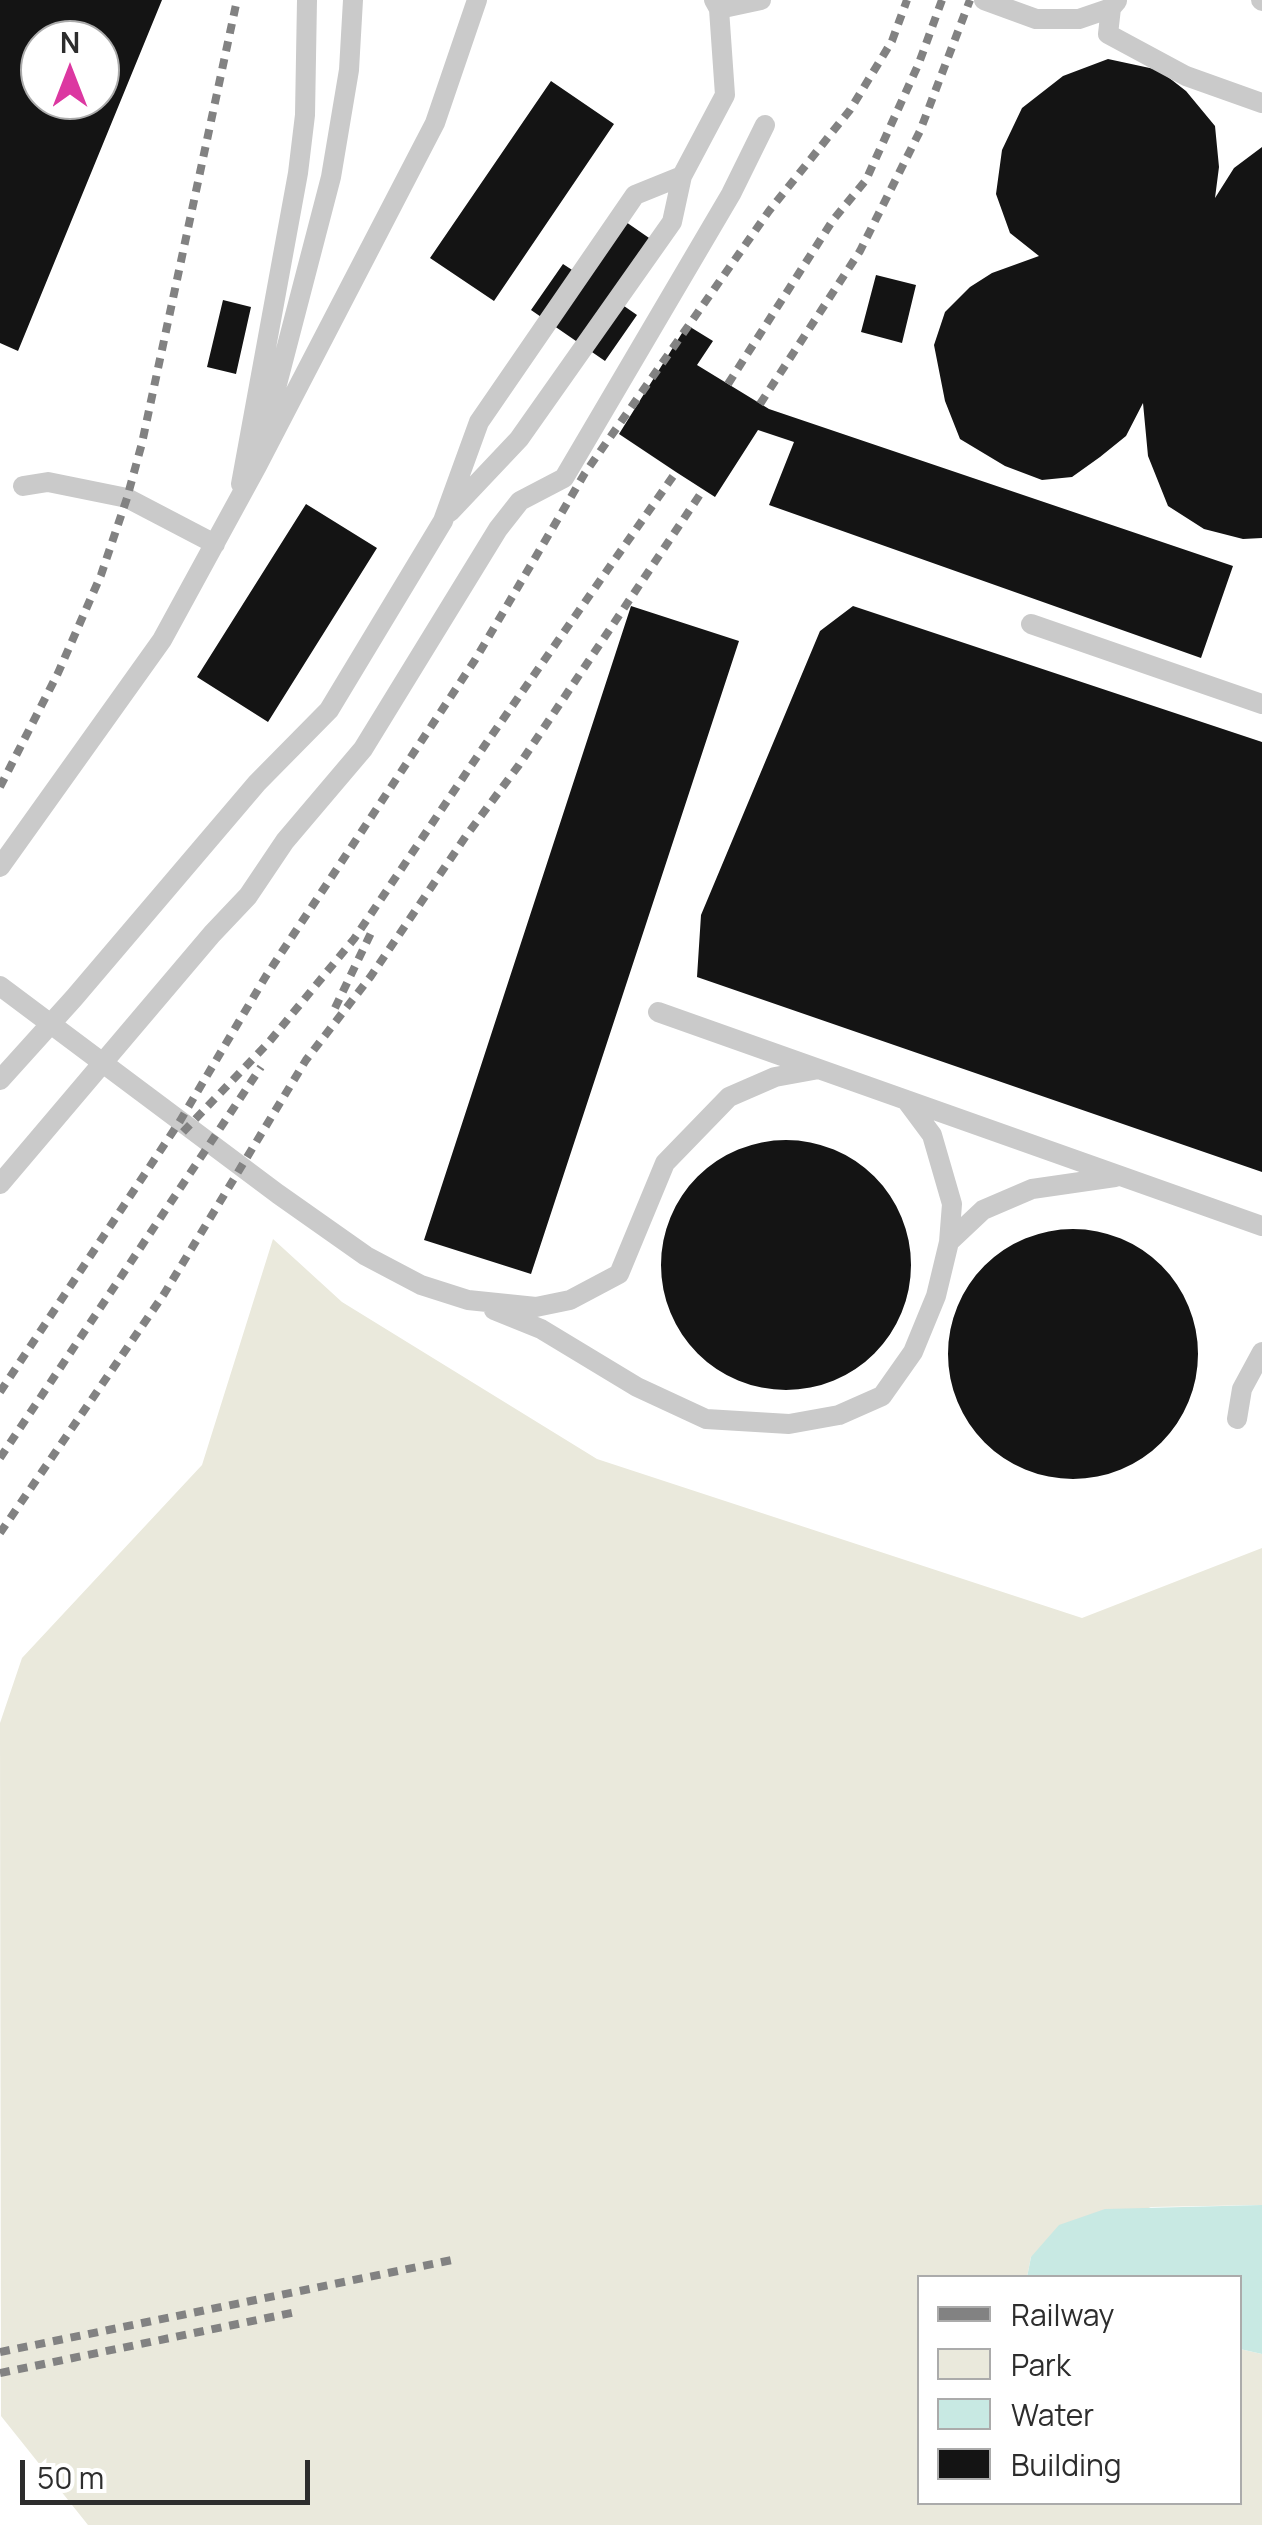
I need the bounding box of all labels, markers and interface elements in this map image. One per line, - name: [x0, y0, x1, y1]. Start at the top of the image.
- north arrow: [20, 20, 120, 120]
- text: N: [60, 23, 80, 61]
- legend: [917, 2275, 1242, 2505]
- text: Railway: [1011, 2294, 1114, 2335]
- text: Park: [1011, 2344, 1071, 2385]
- text: Water: [1011, 2394, 1094, 2435]
- scale bar: [25, 2440, 315, 2502]
- text: Building: [1011, 2444, 1122, 2485]
- text: 50 m: [37, 2457, 104, 2498]

